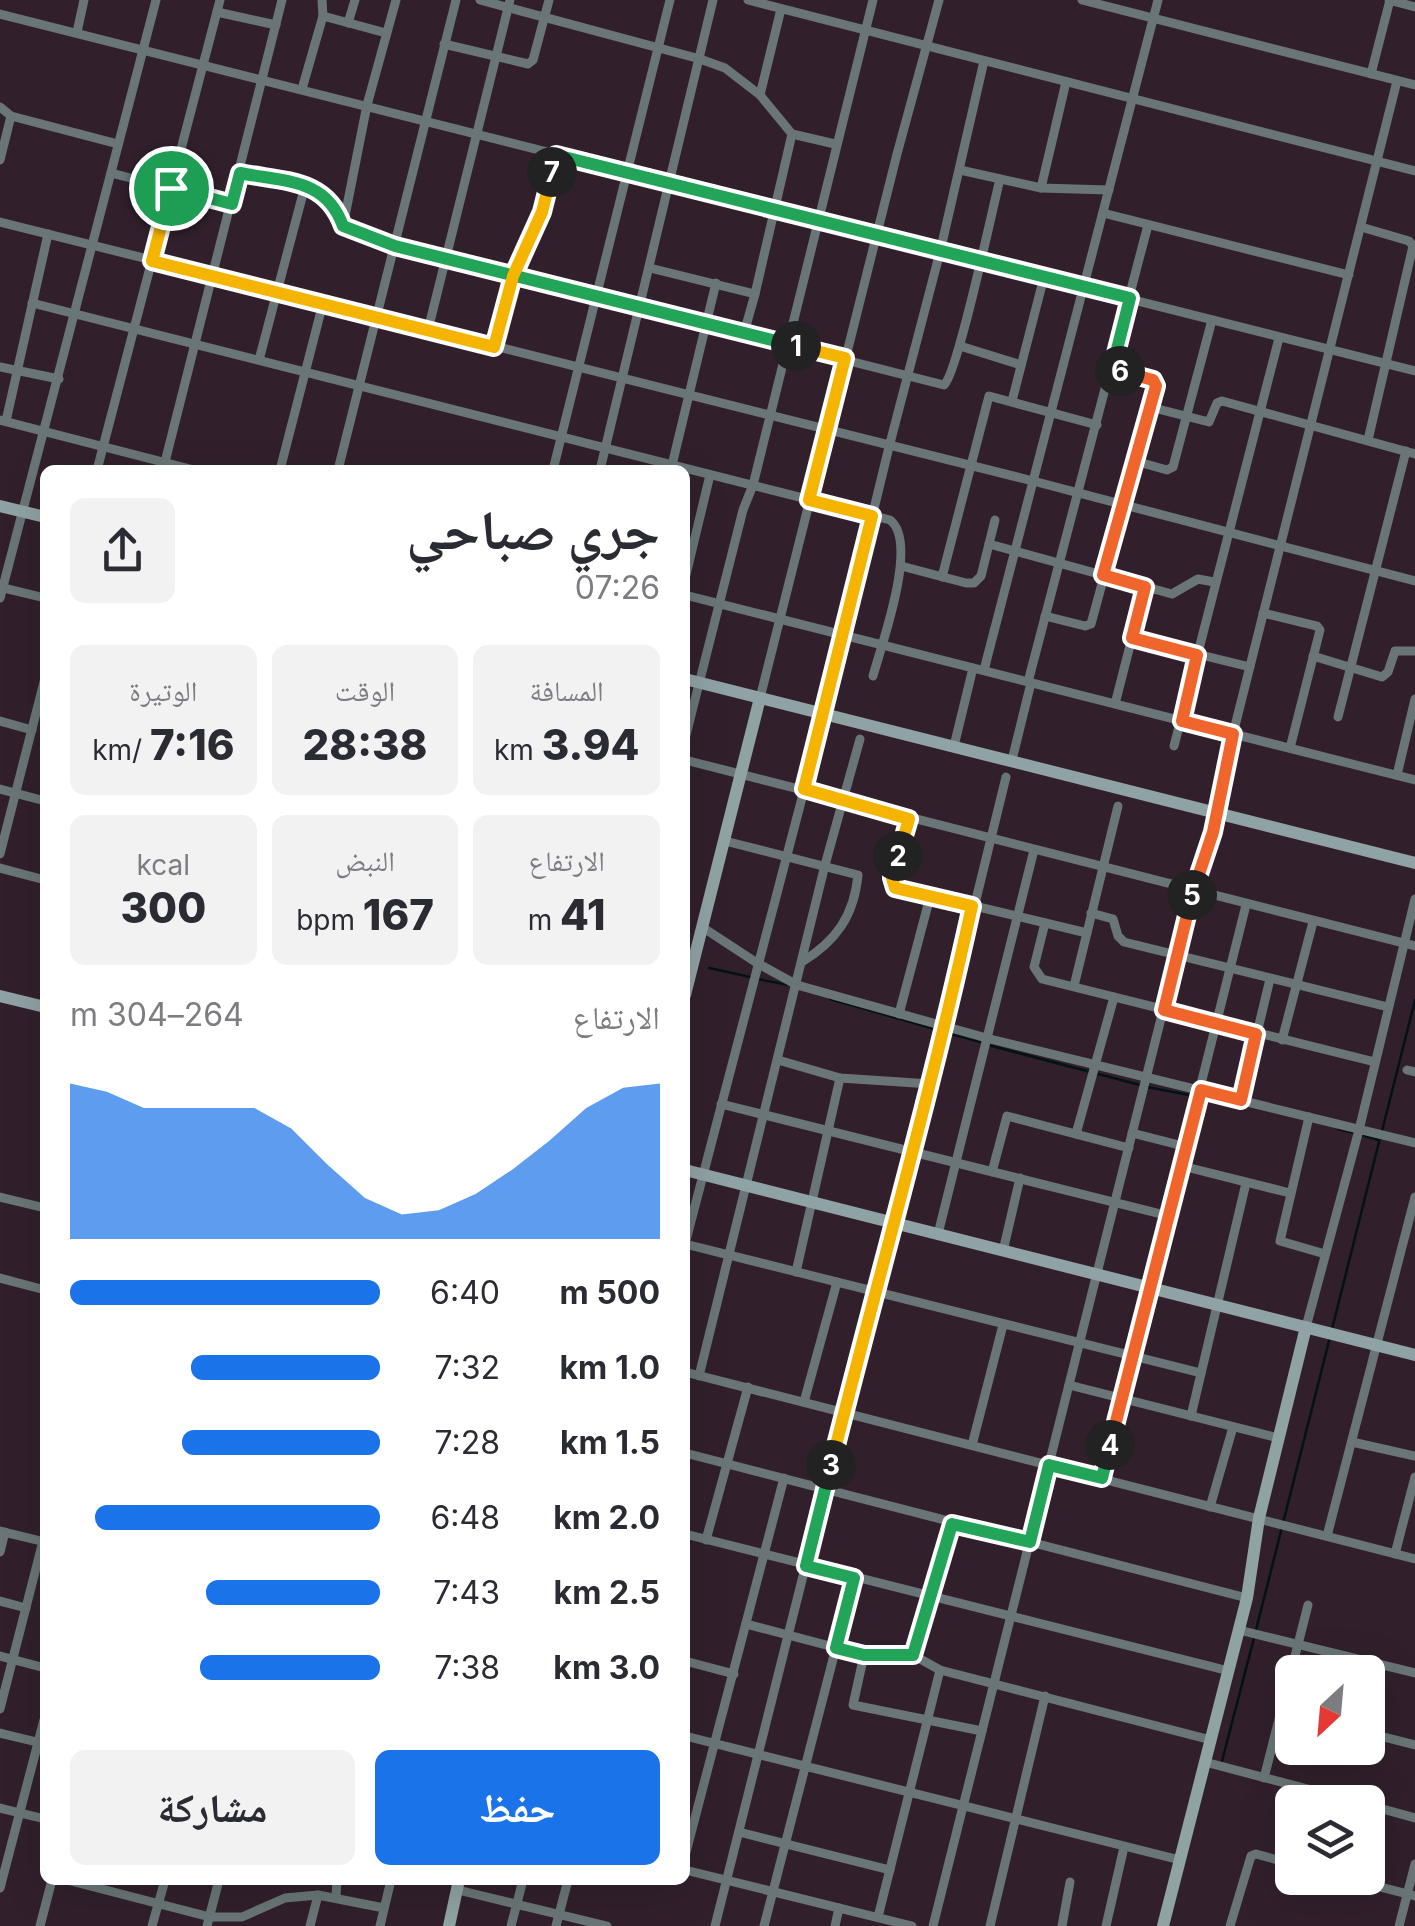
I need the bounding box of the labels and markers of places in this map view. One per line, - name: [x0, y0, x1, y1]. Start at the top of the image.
- pin: [129, 146, 214, 231]
- pin: 7: [527, 147, 577, 197]
- pin: 1: [771, 321, 821, 371]
- pin: 6: [1095, 346, 1145, 396]
- pin: 2: [873, 831, 923, 881]
- pin: 5: [1167, 870, 1217, 920]
- pin: 4: [1085, 1420, 1135, 1470]
- pin: 3: [806, 1440, 856, 1490]

